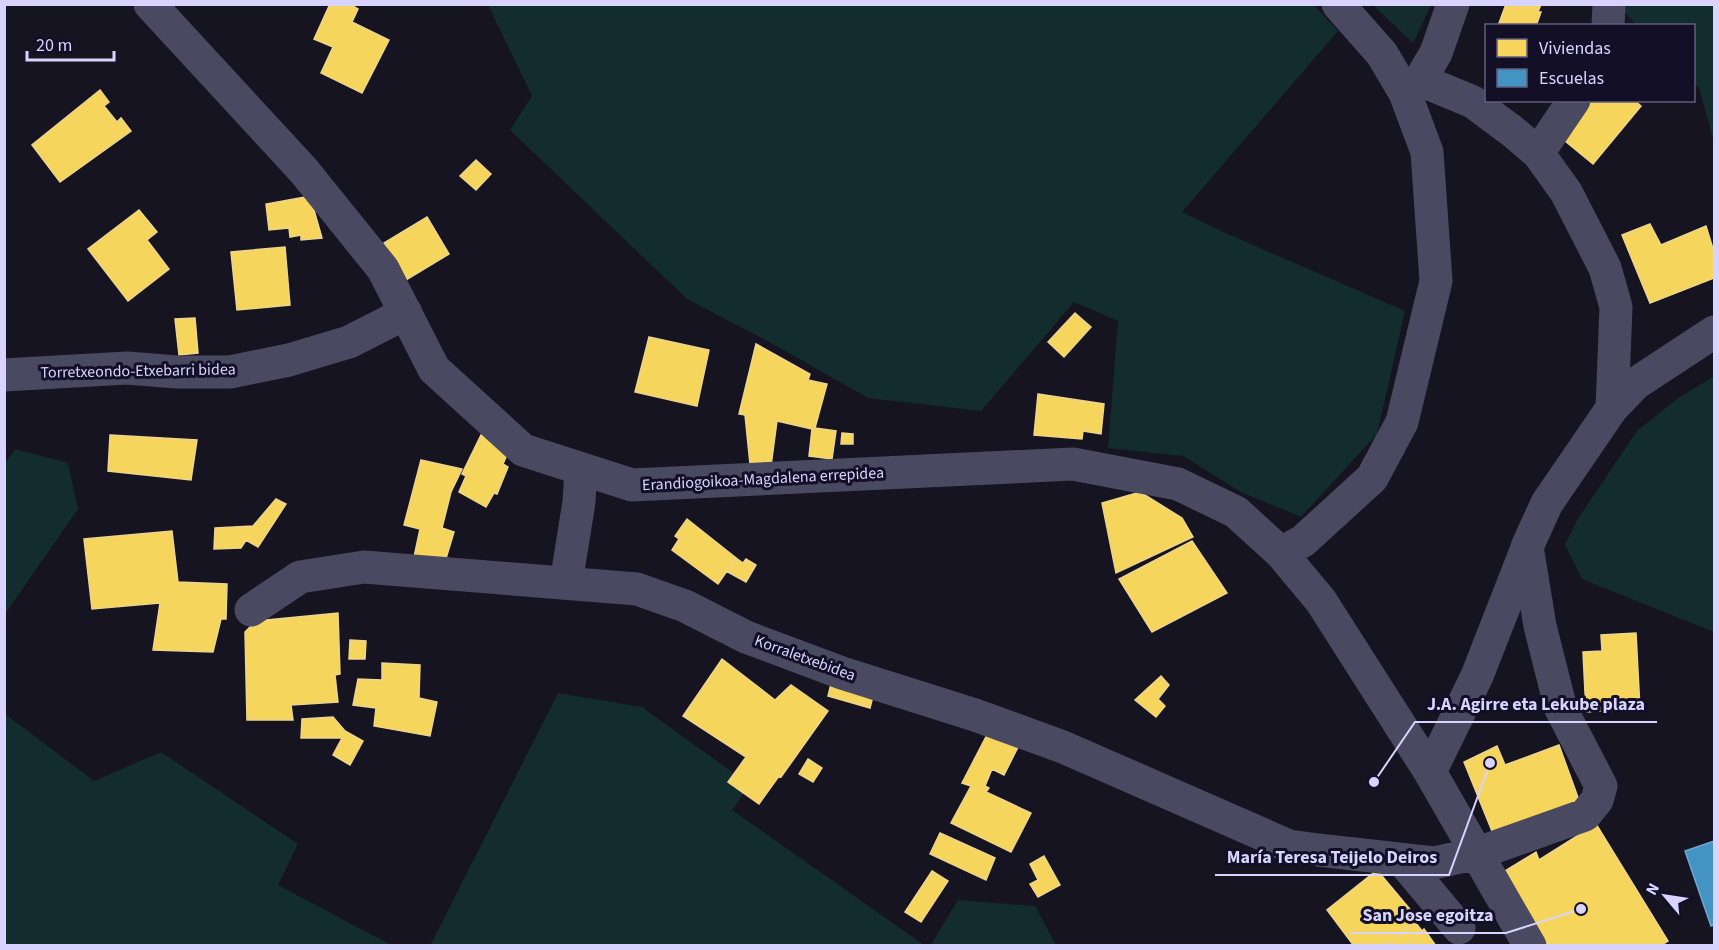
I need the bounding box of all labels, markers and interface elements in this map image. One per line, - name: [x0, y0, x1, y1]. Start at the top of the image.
- scale bar: [27, 24, 114, 62]
- legend: [1485, 24, 1695, 102]
- text: 20 m: [36, 33, 72, 58]
- text: Viviendas: [1539, 36, 1611, 61]
- text: Escuelas: [1539, 66, 1604, 91]
- street label: Torretxeondo-Etxebarri bidea: [40, 358, 236, 384]
- street label: Erandiogoikoa-Magdalena errepidea: [641, 462, 885, 496]
- street label: Korraletxebidea: [752, 630, 858, 686]
- callout: J.A. Agirre eta Lekube plaza: [1415, 686, 1657, 722]
- text: J.A. Agirre eta Lekube plaza: [1427, 692, 1645, 717]
- callout: María Teresa Teijelo Deiros: [1215, 839, 1449, 875]
- text: María Teresa Teijelo Deiros: [1227, 845, 1437, 870]
- north arrow: [1635, 866, 1695, 926]
- text: N: [1641, 879, 1665, 899]
- callout: San Jose egoitza: [1350, 897, 1506, 933]
- text: San Jose egoitza: [1362, 903, 1494, 928]

